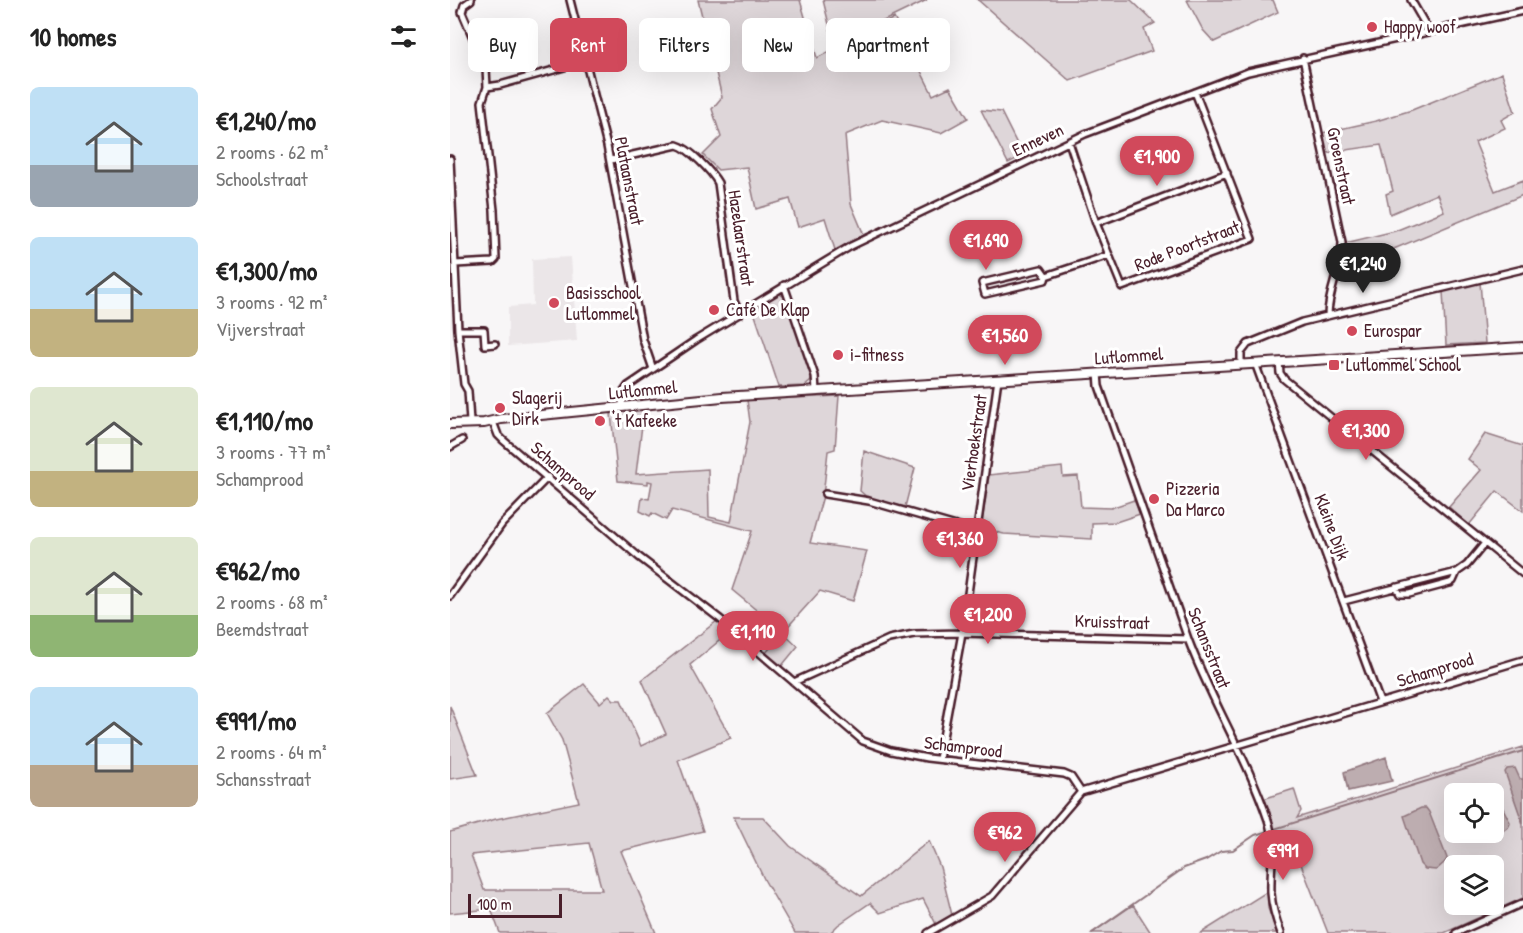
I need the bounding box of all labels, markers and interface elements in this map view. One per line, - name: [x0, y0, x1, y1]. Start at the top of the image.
- place label: Happy woof: [1384, 14, 1456, 39]
- chip: Buy: [468, 18, 538, 72]
- chip: Rent: [550, 18, 627, 72]
- chip: Filters: [639, 18, 730, 72]
- chip: New: [742, 18, 814, 72]
- chip: Apartment: [826, 18, 950, 72]
- text: 10 homes: [30, 19, 117, 54]
- icon: filters: [387, 20, 420, 53]
- marker: Happy woof: [1365, 20, 1379, 34]
- text: €1,240/mo: [216, 103, 316, 138]
- icon: home: [78, 111, 150, 183]
- street label: Enneven: [1008, 117, 1067, 162]
- street label: Groenstraat: [1321, 125, 1362, 208]
- street label: Plataanstraat: [609, 135, 650, 228]
- pin: €1,900: [1108, 136, 1206, 187]
- text: 2 rooms · 62 m²: [216, 138, 328, 165]
- text: €1,900: [1134, 142, 1180, 169]
- text: Schoolstraat: [216, 165, 308, 192]
- street label: Hazelaarstraat: [722, 188, 761, 288]
- street label: Rode Poortstraat: [1131, 214, 1244, 277]
- pin: €1,690: [937, 220, 1035, 271]
- text: €1,690: [963, 226, 1009, 253]
- pin: €1,240: [1314, 243, 1412, 294]
- text: €1,240: [1340, 249, 1386, 276]
- text: €1,300/mo: [216, 253, 317, 288]
- icon: home: [78, 261, 150, 333]
- place label: Basisschool Lutlommel: [566, 280, 641, 326]
- text: 3 rooms · 92 m²: [216, 288, 327, 315]
- marker: Basisschool Lutlommel: [547, 296, 561, 310]
- place label: Café De Klap: [726, 297, 810, 322]
- marker: Café De Klap: [707, 303, 721, 317]
- text: Vijverstraat: [216, 315, 305, 342]
- pin: €1,560: [956, 315, 1054, 366]
- place label: Eurospar: [1364, 318, 1422, 343]
- text: €1,560: [982, 321, 1028, 348]
- marker: Eurospar: [1345, 324, 1359, 338]
- street label: Lutlommel: [1094, 341, 1164, 370]
- place label: i-fitness: [850, 342, 904, 367]
- marker: i-fitness: [831, 348, 845, 362]
- place label: Lutlommel School: [1346, 352, 1461, 377]
- marker: Lutlommel School: [1327, 358, 1341, 372]
- street label: Lutlommel: [608, 373, 679, 406]
- place label: Slagerij Dirk: [512, 385, 562, 431]
- street label: Vierhoekstraat: [954, 392, 993, 493]
- marker: Slagerij Dirk: [493, 401, 507, 415]
- text: €1,110/mo: [216, 403, 313, 438]
- place label: 't Kafeeke: [612, 408, 677, 433]
- pin: €1,300: [1317, 410, 1415, 461]
- icon: home: [78, 411, 150, 483]
- marker: 't Kafeeke: [593, 414, 607, 428]
- text: €1,300: [1342, 416, 1390, 443]
- street label: Schamprood: [526, 436, 601, 506]
- text: 3 rooms · 77 m²: [216, 438, 330, 465]
- text: Schamprood: [216, 465, 303, 492]
- place label: Pizzeria Da Marco: [1166, 476, 1225, 522]
- street label: Kleine Dijk: [1308, 490, 1357, 564]
- marker: Pizzeria Da Marco: [1147, 492, 1161, 506]
- pin: €1,360: [911, 518, 1009, 569]
- text: €1,360: [937, 524, 983, 551]
- text: €962/mo: [216, 553, 300, 588]
- icon: home: [78, 561, 150, 633]
- text: 2 rooms · 68 m²: [216, 588, 328, 615]
- pin: €1,200: [939, 594, 1037, 645]
- text: €1,200: [964, 600, 1012, 627]
- street label: Schansstraat: [1182, 604, 1237, 693]
- street label: Kruisstraat: [1074, 608, 1151, 635]
- pin: €1,110: [704, 611, 802, 662]
- text: Beemdstraat: [216, 615, 308, 642]
- text: €1,110: [731, 617, 775, 644]
- street label: Schamprood: [1394, 646, 1476, 693]
- text: €991/mo: [216, 703, 296, 738]
- icon: home: [78, 711, 150, 783]
- street label: Schamprood: [923, 729, 1003, 764]
- text: 2 rooms · 64 m²: [216, 738, 327, 765]
- text: Schansstraat: [216, 765, 311, 792]
- map controls: [1444, 783, 1504, 915]
- button: locate: [1444, 783, 1504, 843]
- pin: €962: [969, 812, 1041, 863]
- text: €962: [988, 818, 1022, 845]
- pin: €991: [1247, 830, 1319, 881]
- text: €991: [1267, 836, 1299, 863]
- button: layers: [1444, 855, 1504, 915]
- scale bar: [468, 891, 562, 918]
- text: 100 m: [477, 893, 512, 915]

